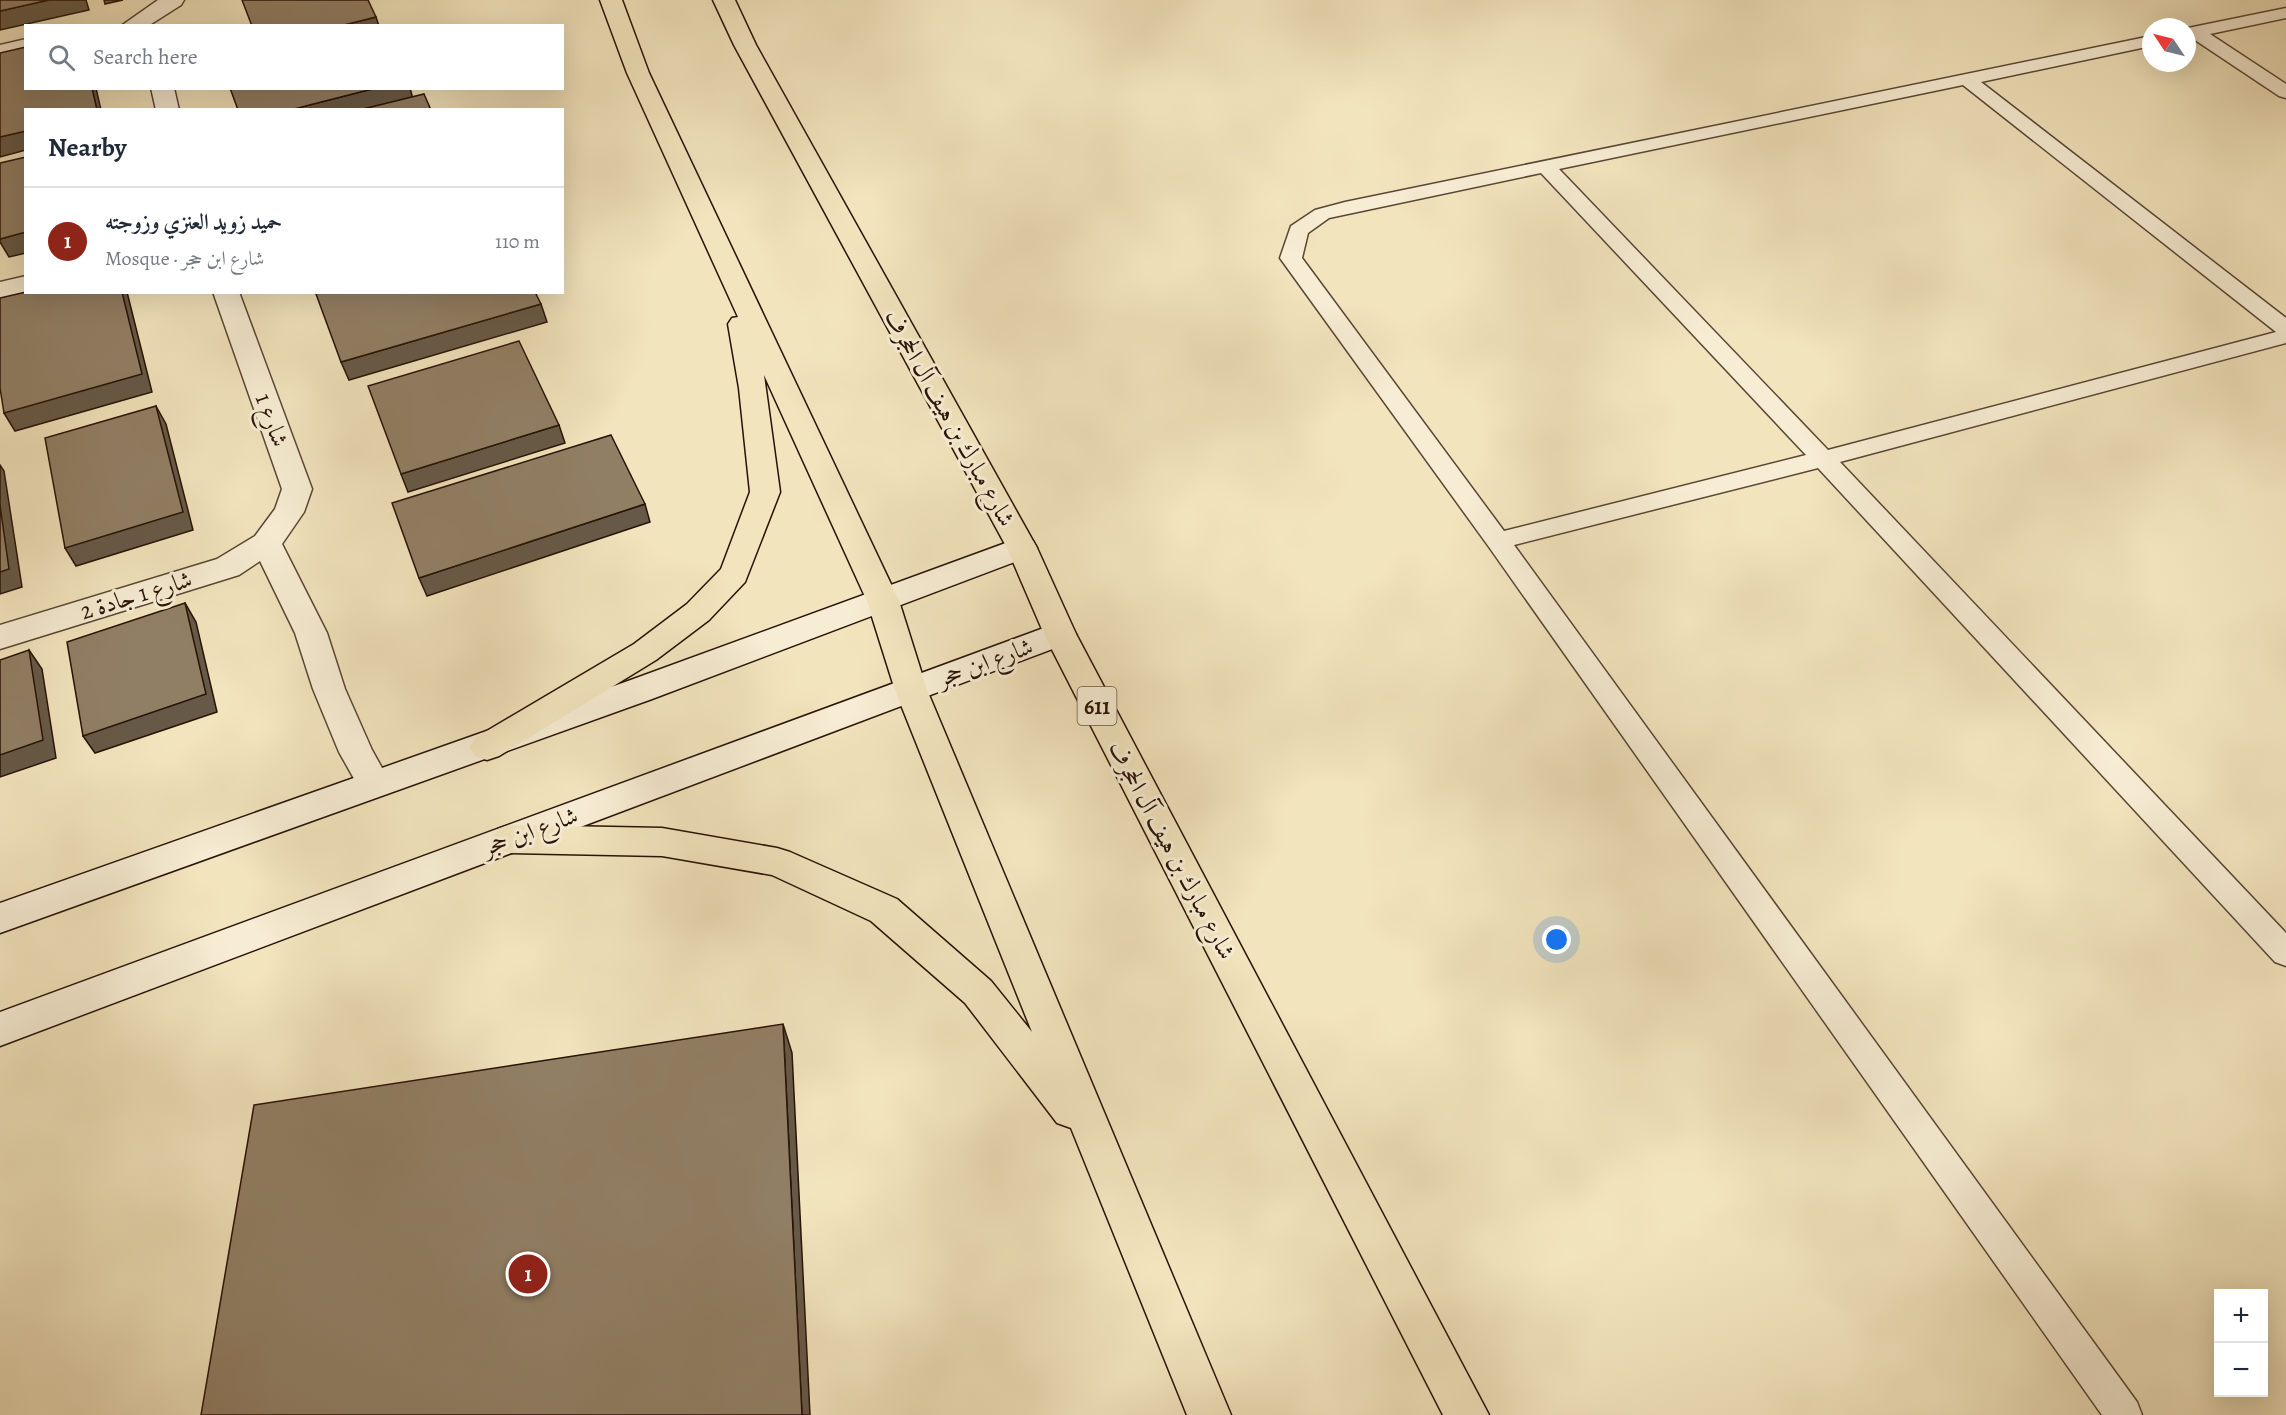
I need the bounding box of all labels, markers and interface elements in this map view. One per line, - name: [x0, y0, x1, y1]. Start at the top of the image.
- north arrow: [2142, 18, 2196, 72]
- search box: [24, 24, 564, 90]
- icon: search: [45, 41, 78, 74]
- text: Search here: [93, 42, 198, 72]
- text: Nearby: [48, 130, 127, 165]
- text: حميد زويد العنزي وزوجته: [105, 207, 282, 237]
- text: 1: [64, 228, 71, 255]
- text: 110 m: [495, 228, 540, 255]
- text: Mosque · شارع ابن حجر: [105, 245, 264, 272]
- street label: شارع مبارك بن هيف آل الحجرف: [874, 304, 1023, 534]
- street label: شارع 1: [244, 389, 296, 453]
- street label: شارع 1 جادة 2: [76, 563, 197, 631]
- street label: شارع ابن حجر: [930, 630, 1039, 699]
- road number: 611: [1078, 687, 1116, 725]
- street label: شارع مبارك بن هيف آل الحجرف: [1097, 735, 1243, 967]
- street label: شارع ابن حجر: [475, 799, 584, 868]
- your location: [1542, 925, 1571, 954]
- pin: 1: [508, 1252, 548, 1296]
- map controls: [2214, 1289, 2268, 1397]
- button: +: [2214, 1289, 2268, 1343]
- button: −: [2214, 1343, 2268, 1397]

